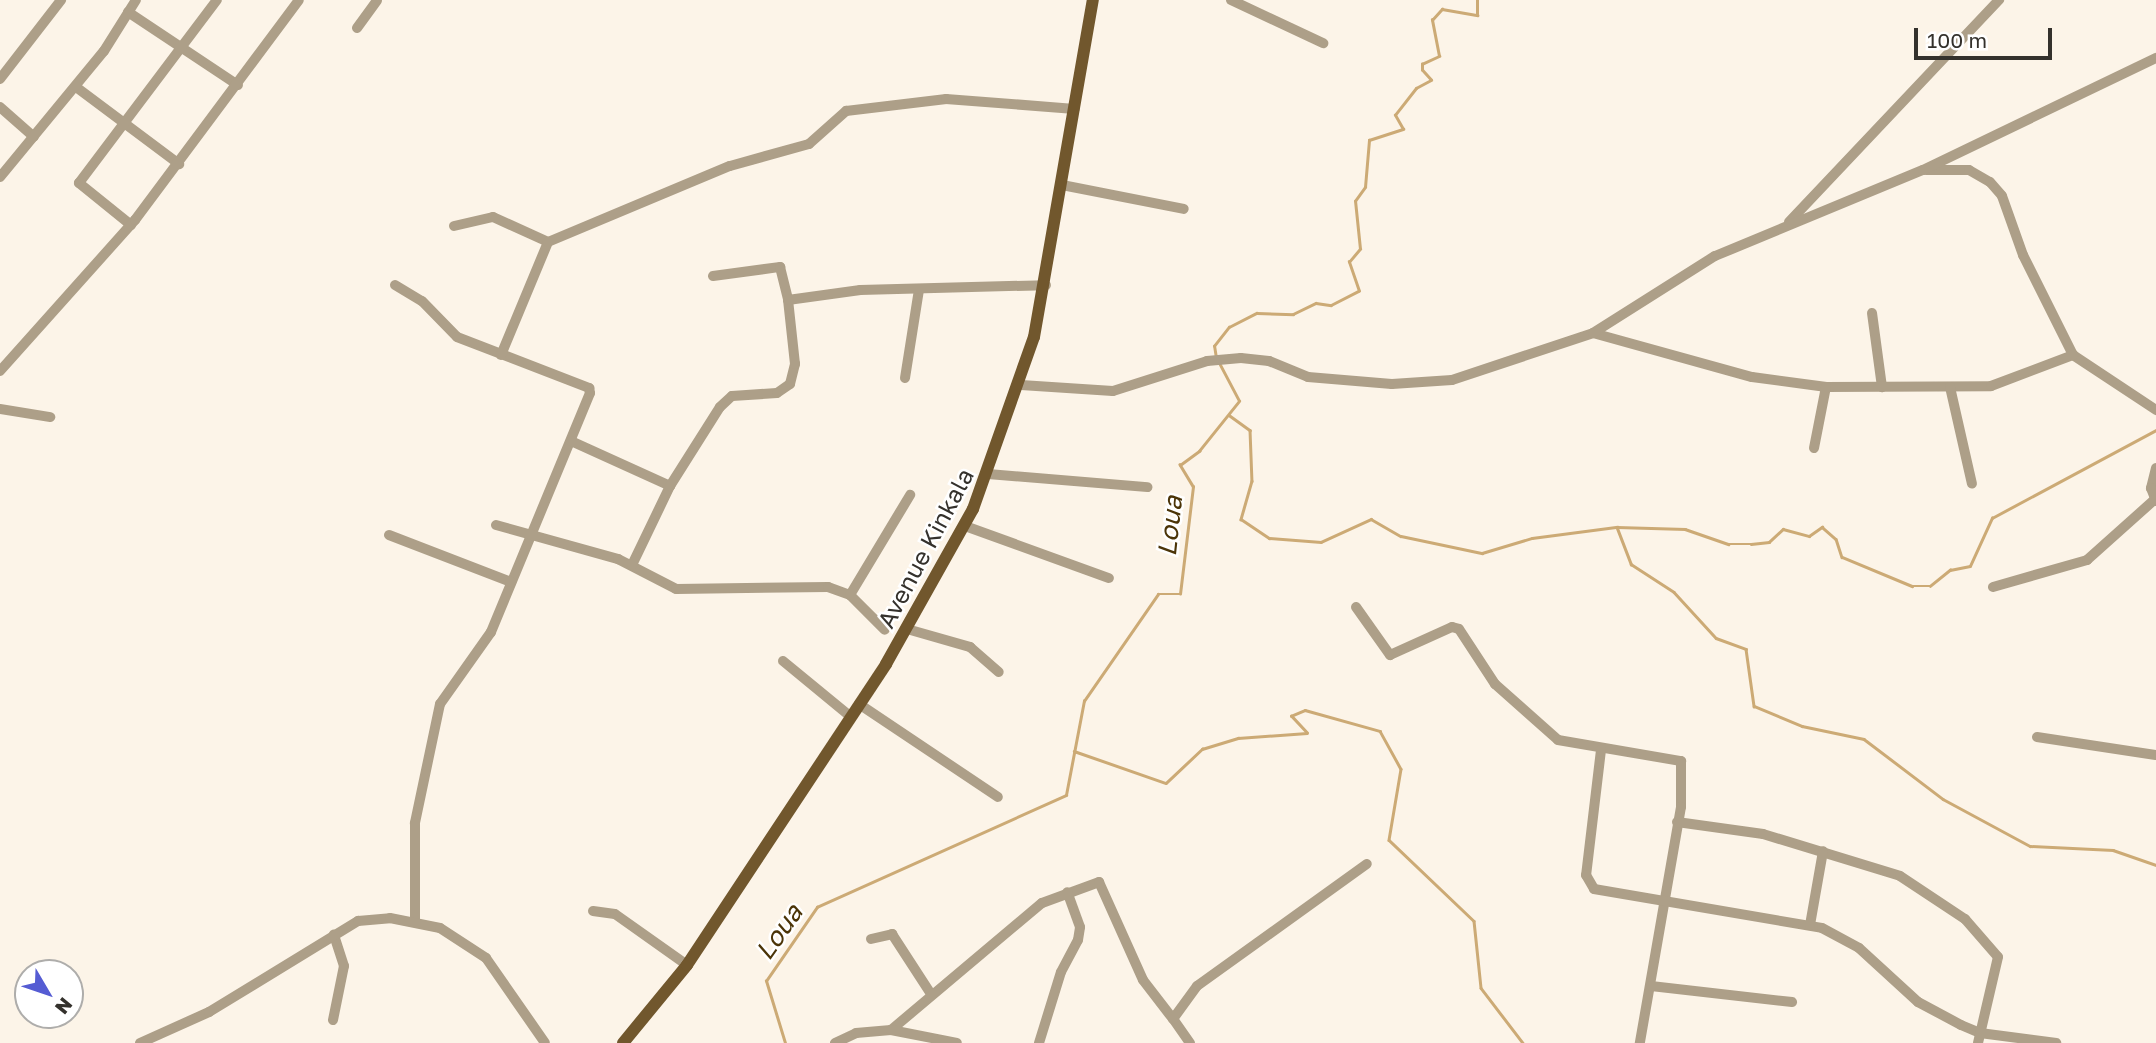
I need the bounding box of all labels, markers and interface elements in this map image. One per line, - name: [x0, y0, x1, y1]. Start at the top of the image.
- scale bar: [1918, 14, 2056, 58]
- text: 100 m: [1927, 27, 1987, 53]
- street label: Avenue Kinkala: [871, 463, 979, 633]
- water label: Loua: [1151, 494, 1189, 558]
- water label: Loua: [749, 898, 809, 966]
- north arrow: [14, 959, 84, 1029]
- text: N: [51, 993, 78, 1019]

